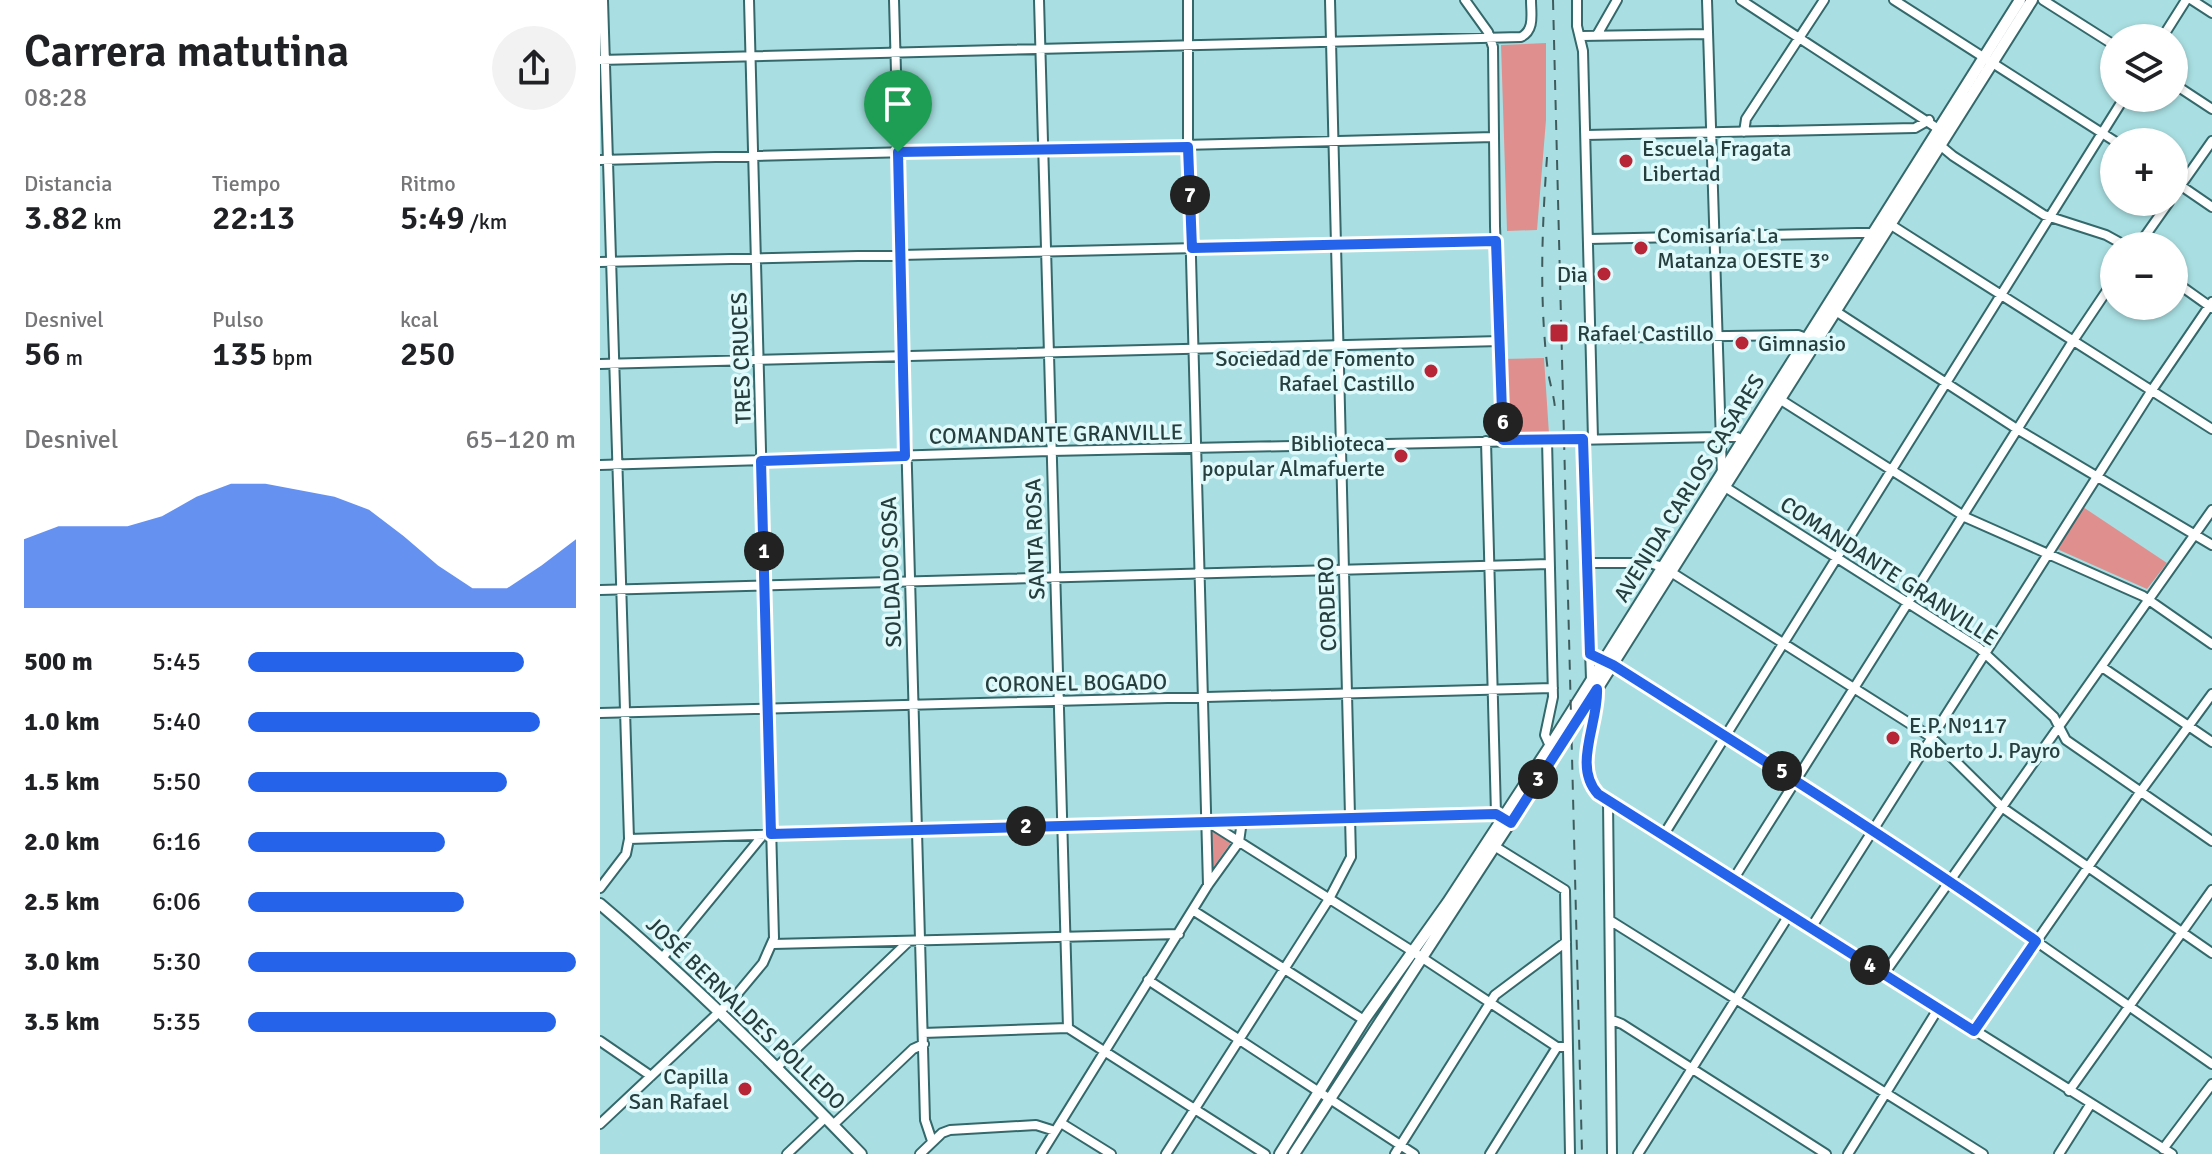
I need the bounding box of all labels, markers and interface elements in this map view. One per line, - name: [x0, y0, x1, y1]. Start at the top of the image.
- map controls: [2100, 24, 2188, 320]
- button: layers: [2100, 24, 2188, 112]
- text: Carrera matutina: [24, 25, 349, 79]
- button: share: [492, 26, 576, 110]
- pin: [864, 70, 932, 152]
- text: 08:28: [24, 82, 87, 114]
- icon: arrive: [876, 82, 920, 126]
- button: +: [2100, 128, 2188, 216]
- place label: Escuela Fragata Libertad: [1642, 135, 1791, 187]
- marker: Escuela Fragata Libertad: [1617, 152, 1635, 170]
- text: Distancia: [24, 170, 112, 197]
- text: Tiempo: [212, 170, 280, 197]
- text: Ritmo: [400, 170, 456, 197]
- pin: 7: [1170, 175, 1210, 215]
- text: 7: [1184, 181, 1196, 208]
- text: 3.82: [24, 197, 88, 239]
- text: 22:13: [212, 197, 295, 239]
- text: 5:49: [400, 197, 465, 239]
- text: km: [88, 208, 122, 235]
- text: /km: [465, 208, 507, 235]
- place label: Comisaría La Matanza OESTE 3°: [1657, 222, 1829, 274]
- button: −: [2100, 232, 2188, 320]
- marker: Comisaría La Matanza OESTE 3°: [1632, 239, 1650, 257]
- place label: Dia: [1557, 261, 1588, 288]
- marker: Dia: [1595, 265, 1613, 283]
- street label: TRES CRUCES: [725, 291, 757, 425]
- text: Desnivel: [24, 306, 104, 333]
- text: Pulso: [212, 306, 264, 333]
- text: kcal: [400, 306, 439, 333]
- place label: Rafael Castillo: [1577, 320, 1714, 347]
- marker: Rafael Castillo: [1548, 322, 1570, 344]
- place label: Gimnasio: [1758, 330, 1846, 357]
- text: 56: [24, 333, 61, 375]
- text: 135: [212, 333, 267, 375]
- text: 250: [400, 333, 455, 375]
- marker: Gimnasio: [1733, 334, 1751, 352]
- text: m: [61, 344, 83, 371]
- text: bpm: [267, 344, 313, 371]
- place label: Sociedad de Fomento Rafael Castillo: [1215, 345, 1415, 397]
- marker: Sociedad de Fomento Rafael Castillo: [1422, 362, 1440, 380]
- street label: AVENIDA CARLOS CASARES: [1608, 369, 1770, 607]
- pin: 6: [1483, 402, 1523, 442]
- text: 6: [1497, 408, 1509, 435]
- street label: COMANDANTE GRANVILLE: [929, 418, 1183, 450]
- text: Desnivel: [24, 424, 118, 456]
- text: 65–120 m: [466, 424, 576, 456]
- place label: Biblioteca popular Almafuerte: [1202, 430, 1385, 482]
- marker: Biblioteca popular Almafuerte: [1392, 447, 1410, 465]
- street label: SANTA ROSA: [1019, 477, 1051, 600]
- street label: COMANDANTE GRANVILLE: [1775, 490, 2003, 652]
- street label: SOLDADO SOSA: [875, 495, 907, 648]
- pin: 1: [744, 531, 784, 571]
- text: 1: [758, 537, 770, 564]
- street label: CORDERO: [1312, 556, 1342, 652]
- text: 500 m: [24, 646, 93, 678]
- text: 5:45: [152, 646, 201, 678]
- street label: CORONEL BOGADO: [985, 668, 1167, 698]
- text: 1.0 km: [24, 706, 100, 738]
- text: 5:40: [152, 706, 201, 738]
- place label: E.P. Nº117 Roberto J. Payro: [1909, 712, 2061, 764]
- marker: E.P. Nº117 Roberto J. Payro: [1884, 729, 1902, 747]
- pin: 5: [1762, 751, 1802, 791]
- text: 5: [1776, 757, 1788, 784]
- pin: 3: [1518, 759, 1558, 799]
- text: 3: [1532, 765, 1544, 792]
- text: 1.5 km: [24, 766, 100, 798]
- text: 5:50: [152, 766, 201, 798]
- pin: 2: [1006, 806, 1046, 846]
- text: 2: [1020, 812, 1032, 839]
- text: 2.0 km: [24, 826, 100, 858]
- text: 6:16: [152, 826, 201, 858]
- text: 2.5 km: [24, 886, 100, 918]
- text: 6:06: [152, 886, 201, 918]
- street label: JOSÉ BERNALDES POLLEDO: [641, 911, 851, 1115]
- pin: 4: [1850, 945, 1890, 985]
- text: 3.0 km: [24, 946, 100, 978]
- text: 5:30: [152, 946, 201, 978]
- text: 4: [1864, 951, 1876, 978]
- text: 3.5 km: [24, 1006, 100, 1038]
- text: 5:35: [152, 1006, 201, 1038]
- place label: Capilla San Rafael: [629, 1063, 729, 1115]
- marker: Capilla San Rafael: [736, 1080, 754, 1098]

